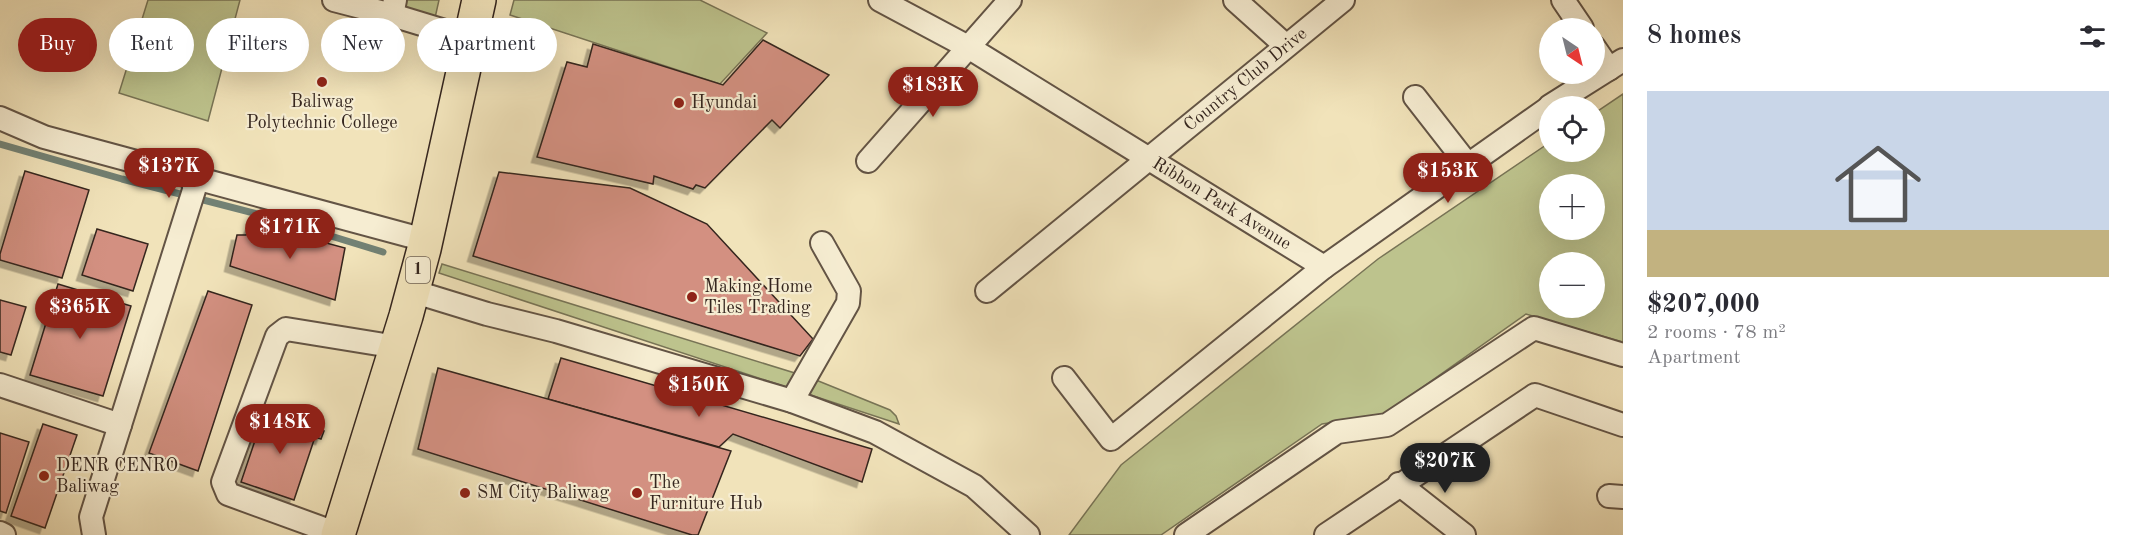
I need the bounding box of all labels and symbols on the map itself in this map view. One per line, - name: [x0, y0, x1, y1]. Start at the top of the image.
- north arrow: [1539, 18, 1605, 84]
- street label: Country Club Drive: [1181, 24, 1310, 135]
- pin: $183K: [891, 67, 975, 118]
- marker: Baliwag Polytechnic College: [315, 75, 329, 89]
- place label: Baliwag Polytechnic College: [246, 93, 398, 132]
- place label: Hyundai: [691, 94, 757, 112]
- marker: Hyundai: [672, 96, 686, 110]
- pin: $137K: [127, 148, 211, 199]
- pin: $153K: [1406, 153, 1490, 204]
- street label: Ribbon Park Avenue: [1149, 154, 1294, 253]
- pin: $171K: [248, 209, 332, 260]
- road number: 1: [406, 257, 430, 283]
- place label: Making Home Tiles Trading: [704, 278, 812, 317]
- pin: $365K: [38, 289, 122, 340]
- marker: Making Home Tiles Trading: [685, 290, 699, 304]
- pin: $150K: [657, 367, 741, 418]
- pin: $148K: [238, 404, 322, 455]
- pin: $207K: [1403, 443, 1487, 494]
- place label: DENR CENRO Baliwag: [56, 457, 178, 496]
- marker: DENR CENRO Baliwag: [37, 469, 51, 483]
- place label: The Furniture Hub: [649, 474, 762, 513]
- place label: SM City Baliwag: [477, 484, 609, 502]
- marker: SM City Baliwag: [458, 486, 472, 500]
- marker: The Furniture Hub: [630, 486, 644, 500]

